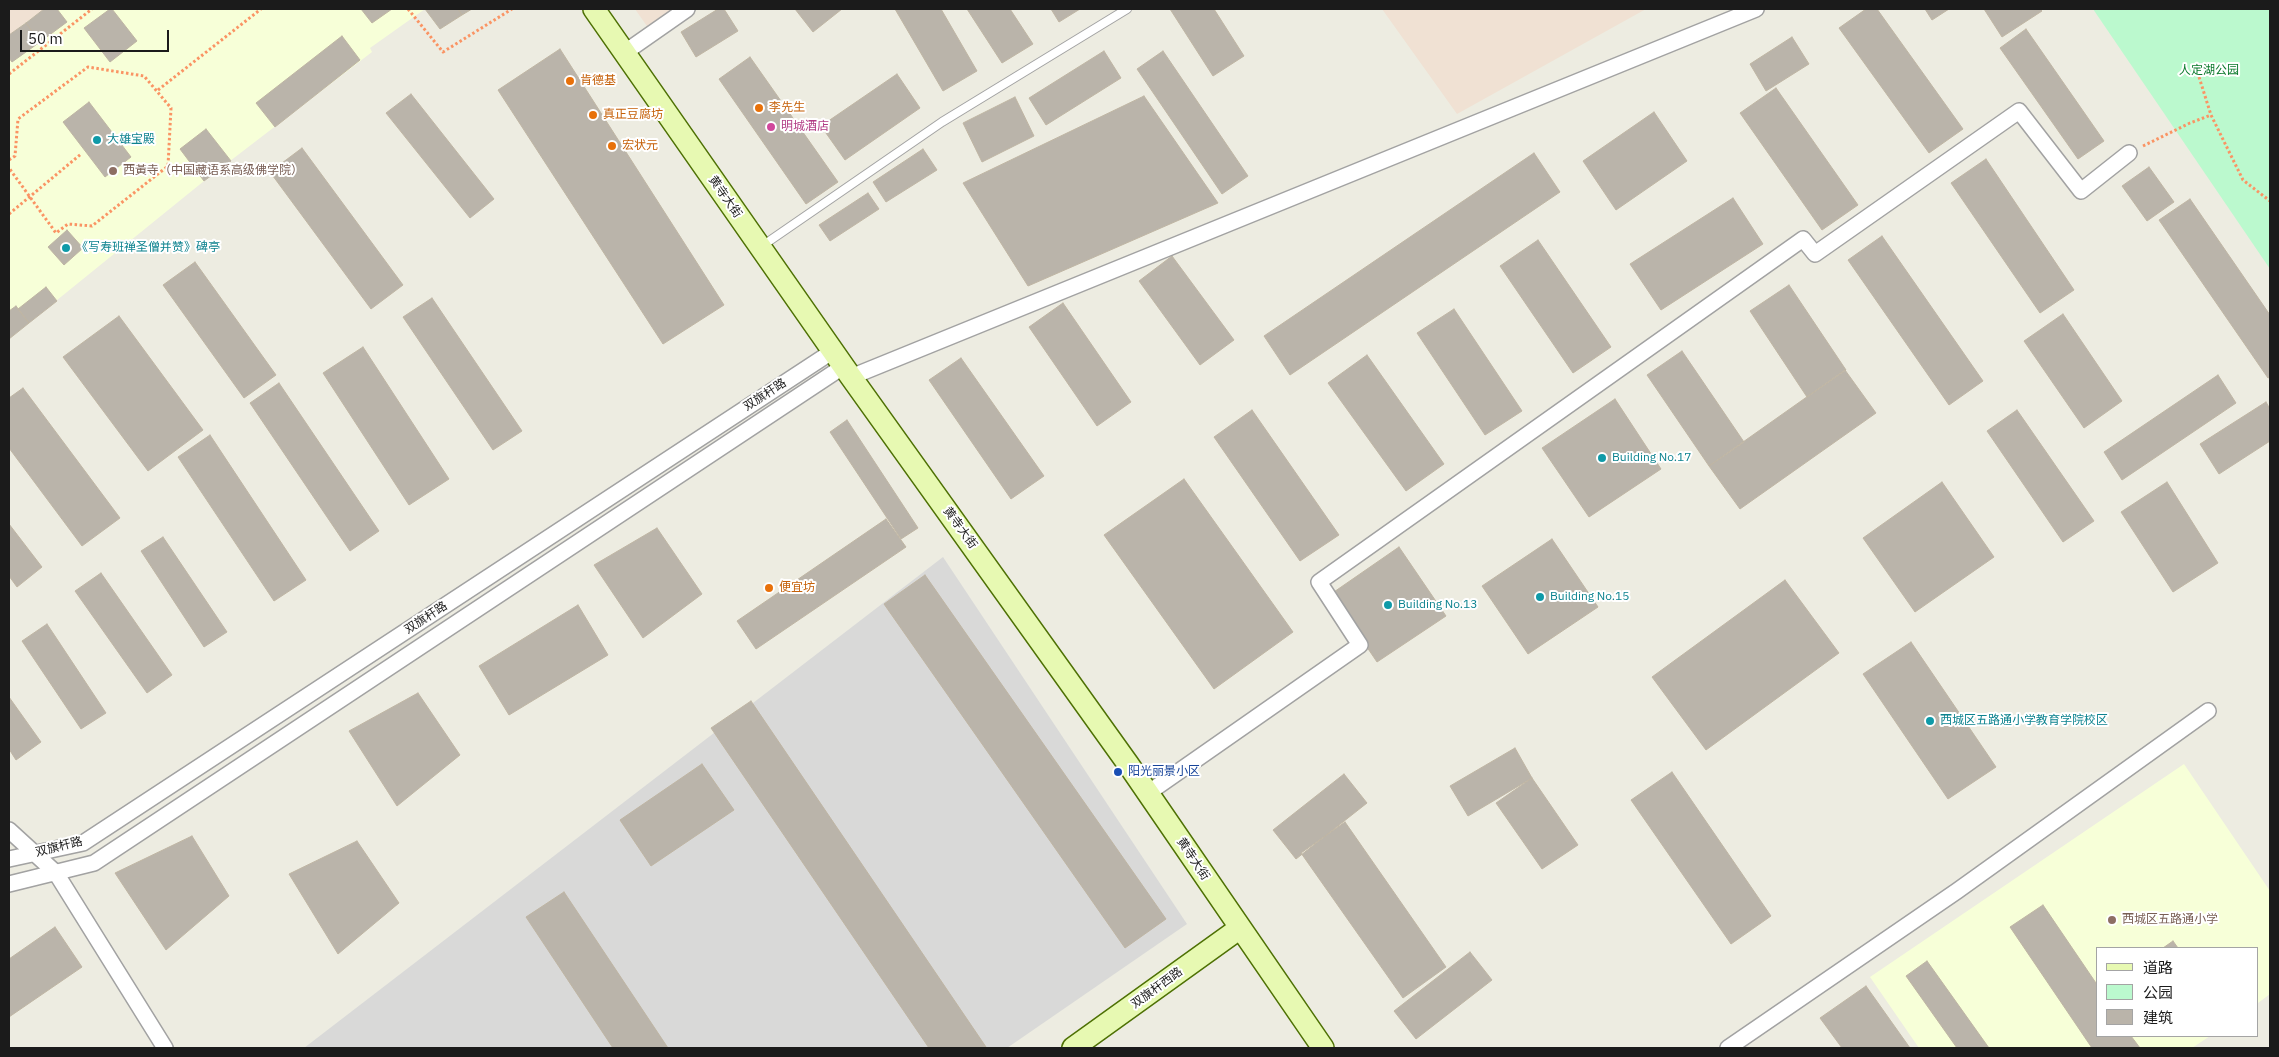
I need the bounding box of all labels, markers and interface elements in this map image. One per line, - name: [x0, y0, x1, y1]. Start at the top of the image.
- scale bar: [22, 20, 171, 52]
- text: 50 m: [28, 29, 63, 48]
- park label: 人定湖公园: [2179, 64, 2239, 78]
- place label: 肯德基: [580, 74, 616, 88]
- marker: 肯德基: [564, 75, 576, 87]
- place label: 李先生: [769, 101, 805, 115]
- marker: 李先生: [753, 102, 765, 114]
- place label: 真正豆腐坊: [603, 108, 663, 122]
- marker: 真正豆腐坊: [587, 109, 599, 121]
- place label: 明城酒店: [781, 120, 829, 134]
- marker: 明城酒店: [765, 121, 777, 133]
- place label: 大雄宝殿: [107, 133, 155, 147]
- marker: 大雄宝殿: [91, 134, 103, 146]
- place label: 宏状元: [622, 139, 658, 153]
- marker: 宏状元: [606, 140, 618, 152]
- place label: 西黃寺（中国藏语系高级佛学院）: [123, 164, 303, 178]
- marker: 西黃寺（中国藏语系高级佛学院）: [107, 165, 119, 177]
- street label: 黄寺大街: [705, 173, 745, 221]
- place label: 《写寿班禅圣僧并赞》碑亭: [76, 241, 220, 255]
- marker: 《写寿班禅圣僧并赞》碑亭: [60, 242, 72, 254]
- street label: 双旗杆路: [741, 376, 789, 414]
- place label: Building No.17: [1612, 451, 1691, 465]
- marker: Building No.17: [1596, 452, 1608, 464]
- street label: 黄寺大街: [940, 504, 980, 552]
- place label: 便宜坊: [779, 581, 815, 595]
- marker: 便宜坊: [763, 582, 775, 594]
- place label: Building No.15: [1550, 590, 1629, 604]
- marker: Building No.15: [1534, 591, 1546, 603]
- place label: Building No.13: [1398, 598, 1477, 612]
- street label: 双旗杆路: [402, 599, 450, 637]
- marker: Building No.13: [1382, 599, 1394, 611]
- place label: 西城区五路通小学教育学院校区: [1940, 714, 2108, 728]
- marker: 西城区五路通小学教育学院校区: [1924, 715, 1936, 727]
- place label: 阳光丽景小区: [1128, 765, 1200, 779]
- marker: 阳光丽景小区: [1112, 766, 1124, 778]
- street label: 双旗杆路: [34, 834, 84, 860]
- street label: 黄寺大街: [1174, 835, 1212, 883]
- place label: 西城区五路通小学: [2122, 913, 2218, 927]
- marker: 西城区五路通小学: [2106, 914, 2118, 926]
- legend: [2096, 947, 2259, 1037]
- text: 道路: [2143, 958, 2173, 977]
- street label: 双旗杆西路: [1128, 965, 1186, 1011]
- text: 公园: [2143, 983, 2173, 1002]
- text: 建筑: [2143, 1008, 2173, 1027]

